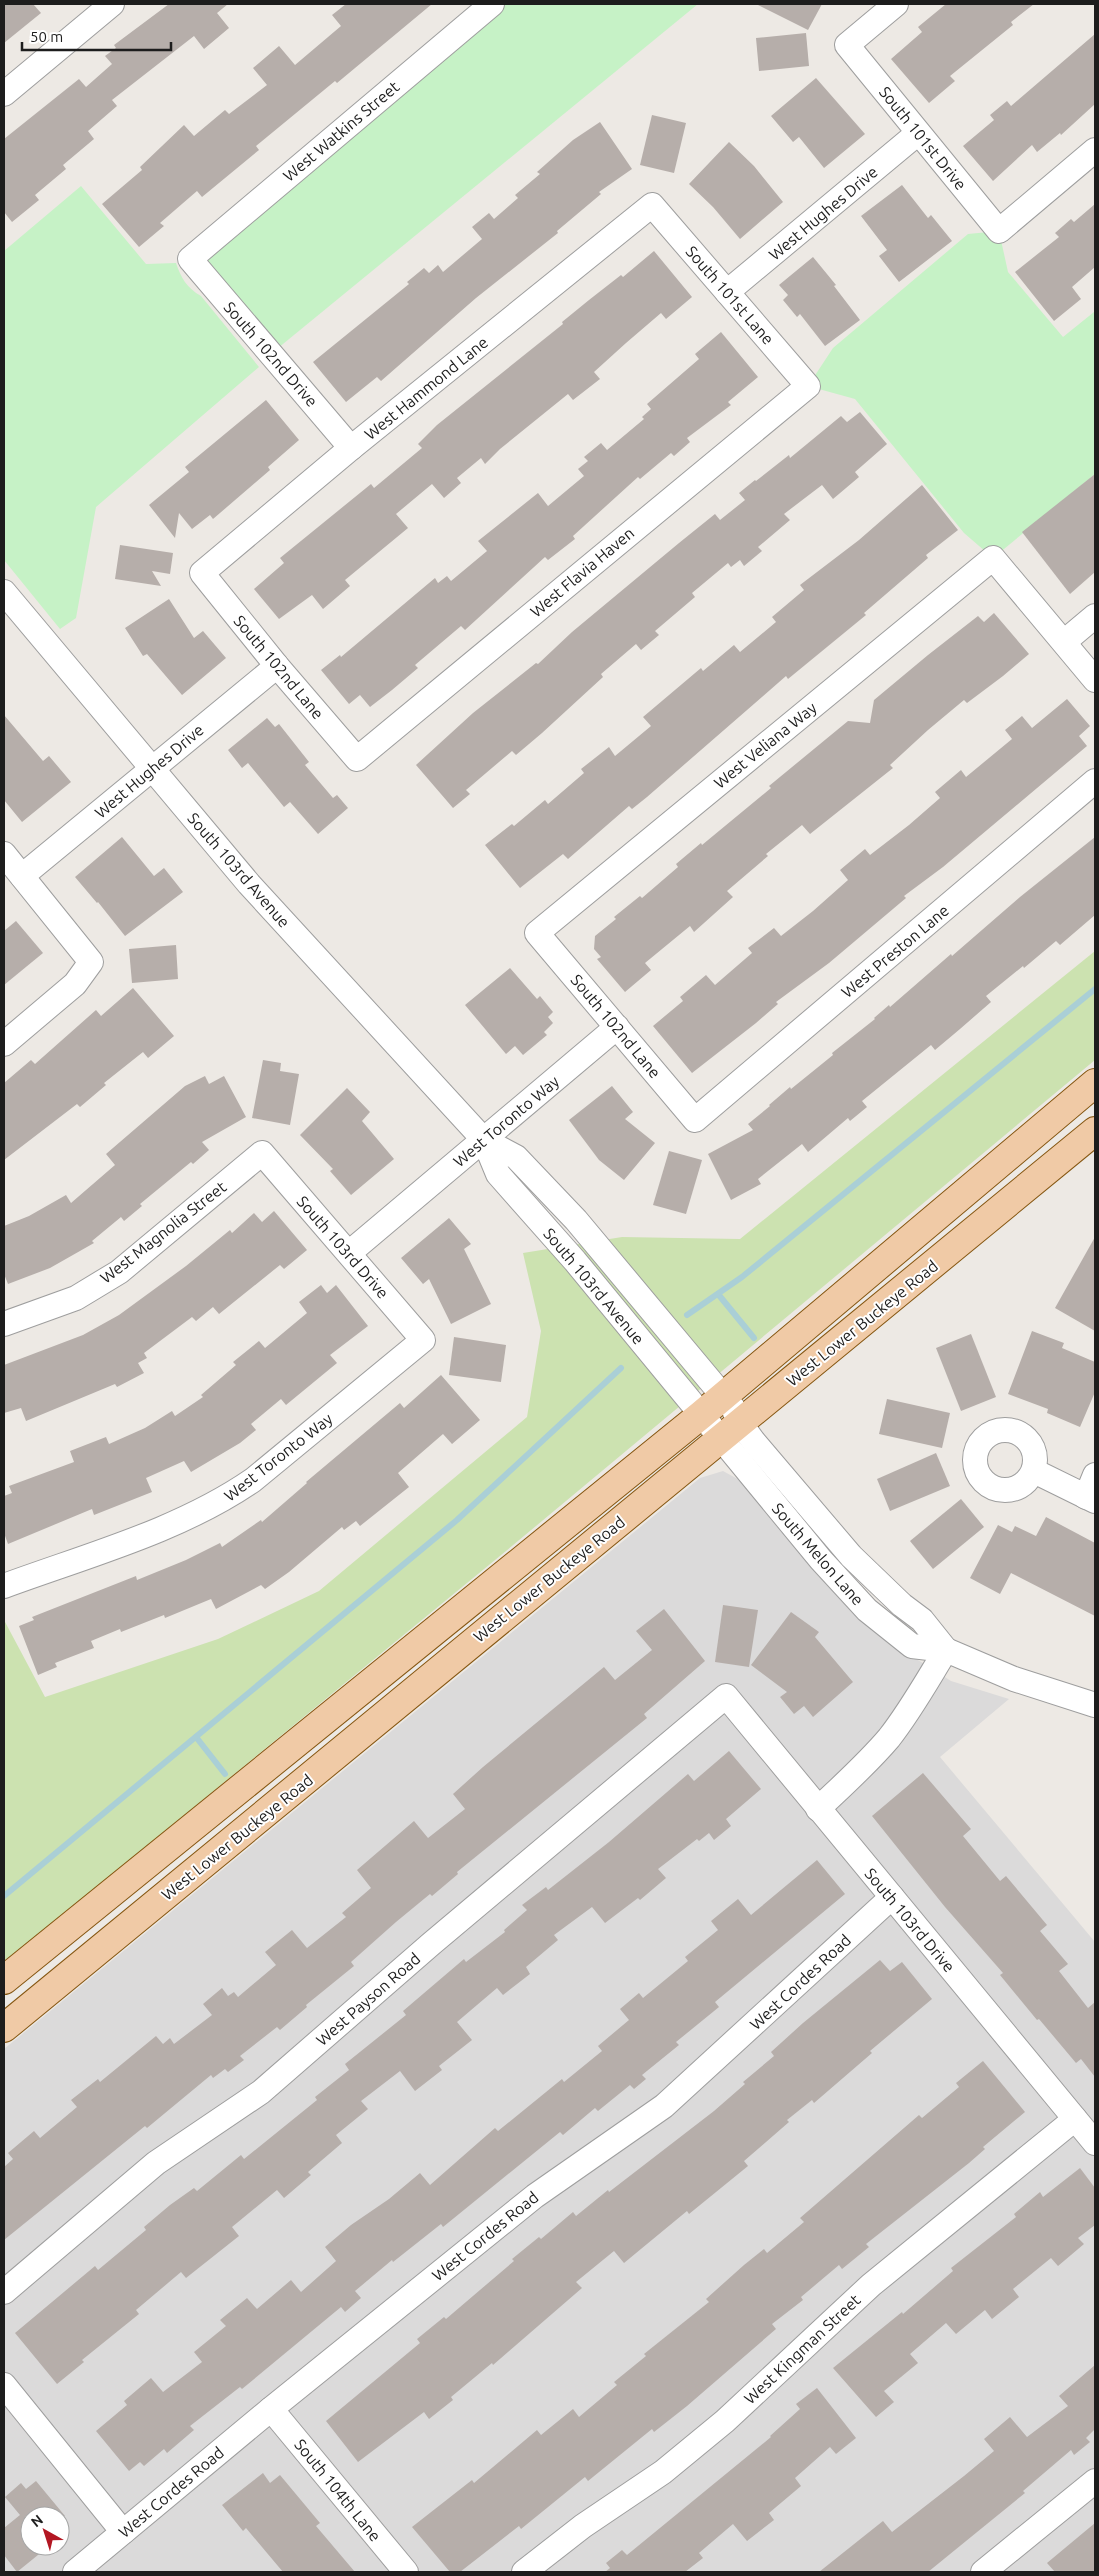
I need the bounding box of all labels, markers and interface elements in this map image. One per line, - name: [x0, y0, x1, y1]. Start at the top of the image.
- scale bar: [22, 20, 171, 52]
- text: 50 m: [30, 28, 63, 45]
- street label: West Watkins Street: [279, 77, 403, 185]
- street label: South 101st Drive: [876, 83, 970, 193]
- street label: West Hughes Drive: [765, 162, 881, 264]
- street label: South 101st Lane: [682, 242, 778, 348]
- street label: South 102nd Drive: [221, 298, 321, 410]
- street label: West Hammond Lane: [361, 333, 491, 443]
- street label: West Flavia Haven: [526, 523, 638, 621]
- street label: South 102nd Lane: [230, 612, 328, 722]
- street label: West Veliana Way: [710, 698, 820, 792]
- street label: West Hughes Drive: [91, 720, 207, 822]
- street label: South 103rd Avenue: [184, 809, 294, 931]
- street label: West Preston Lane: [838, 901, 952, 1001]
- street label: South 102nd Lane: [567, 971, 665, 1081]
- street label: West Toronto Way: [450, 1072, 563, 1170]
- street label: West Magnolia Street: [96, 1177, 230, 1287]
- street label: South 103rd Drive: [294, 1192, 392, 1302]
- street label: South 103rd Avenue: [540, 1224, 648, 1348]
- street label: West Lower Buckeye Road: [783, 1256, 941, 1390]
- street label: West Toronto Way: [220, 1409, 336, 1505]
- street label: South Melon Lane: [769, 1499, 867, 1609]
- street label: West Lower Buckeye Road: [470, 1512, 628, 1646]
- street label: West Lower Buckeye Road: [158, 1770, 316, 1904]
- street label: South 103rd Drive: [861, 1864, 959, 1976]
- street label: West Cordes Road: [746, 1931, 854, 2033]
- street label: West Payson Road: [312, 1949, 424, 2049]
- street label: West Cordes Road: [428, 2188, 542, 2284]
- street label: West Kingman Street: [740, 2290, 864, 2407]
- street label: South 104th Lane: [291, 2435, 385, 2545]
- street label: West Cordes Road: [115, 2443, 227, 2541]
- north arrow: [20, 2506, 70, 2556]
- text: N: [28, 2511, 46, 2530]

